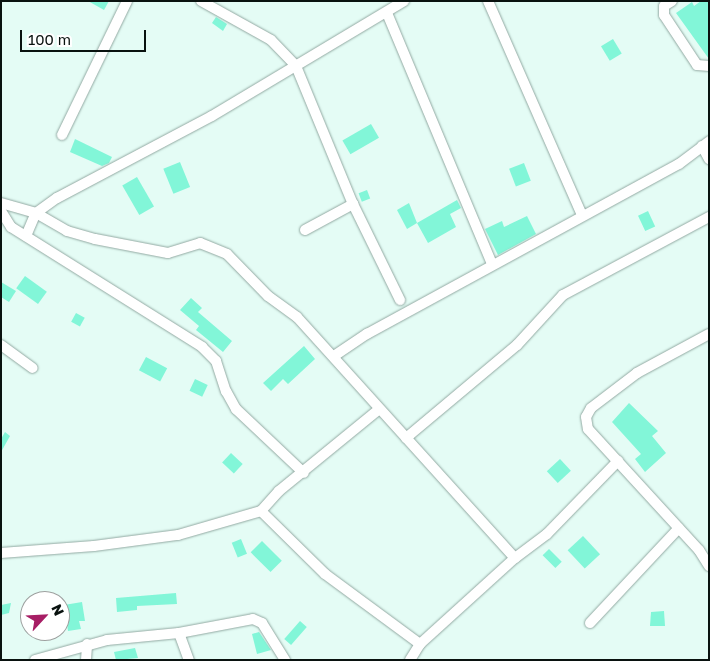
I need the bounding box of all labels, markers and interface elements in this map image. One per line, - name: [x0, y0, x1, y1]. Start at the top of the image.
- scale bar: [22, 20, 149, 52]
- text: 100 m: [28, 30, 71, 48]
- north arrow: [20, 591, 70, 641]
- text: N: [48, 601, 68, 618]

